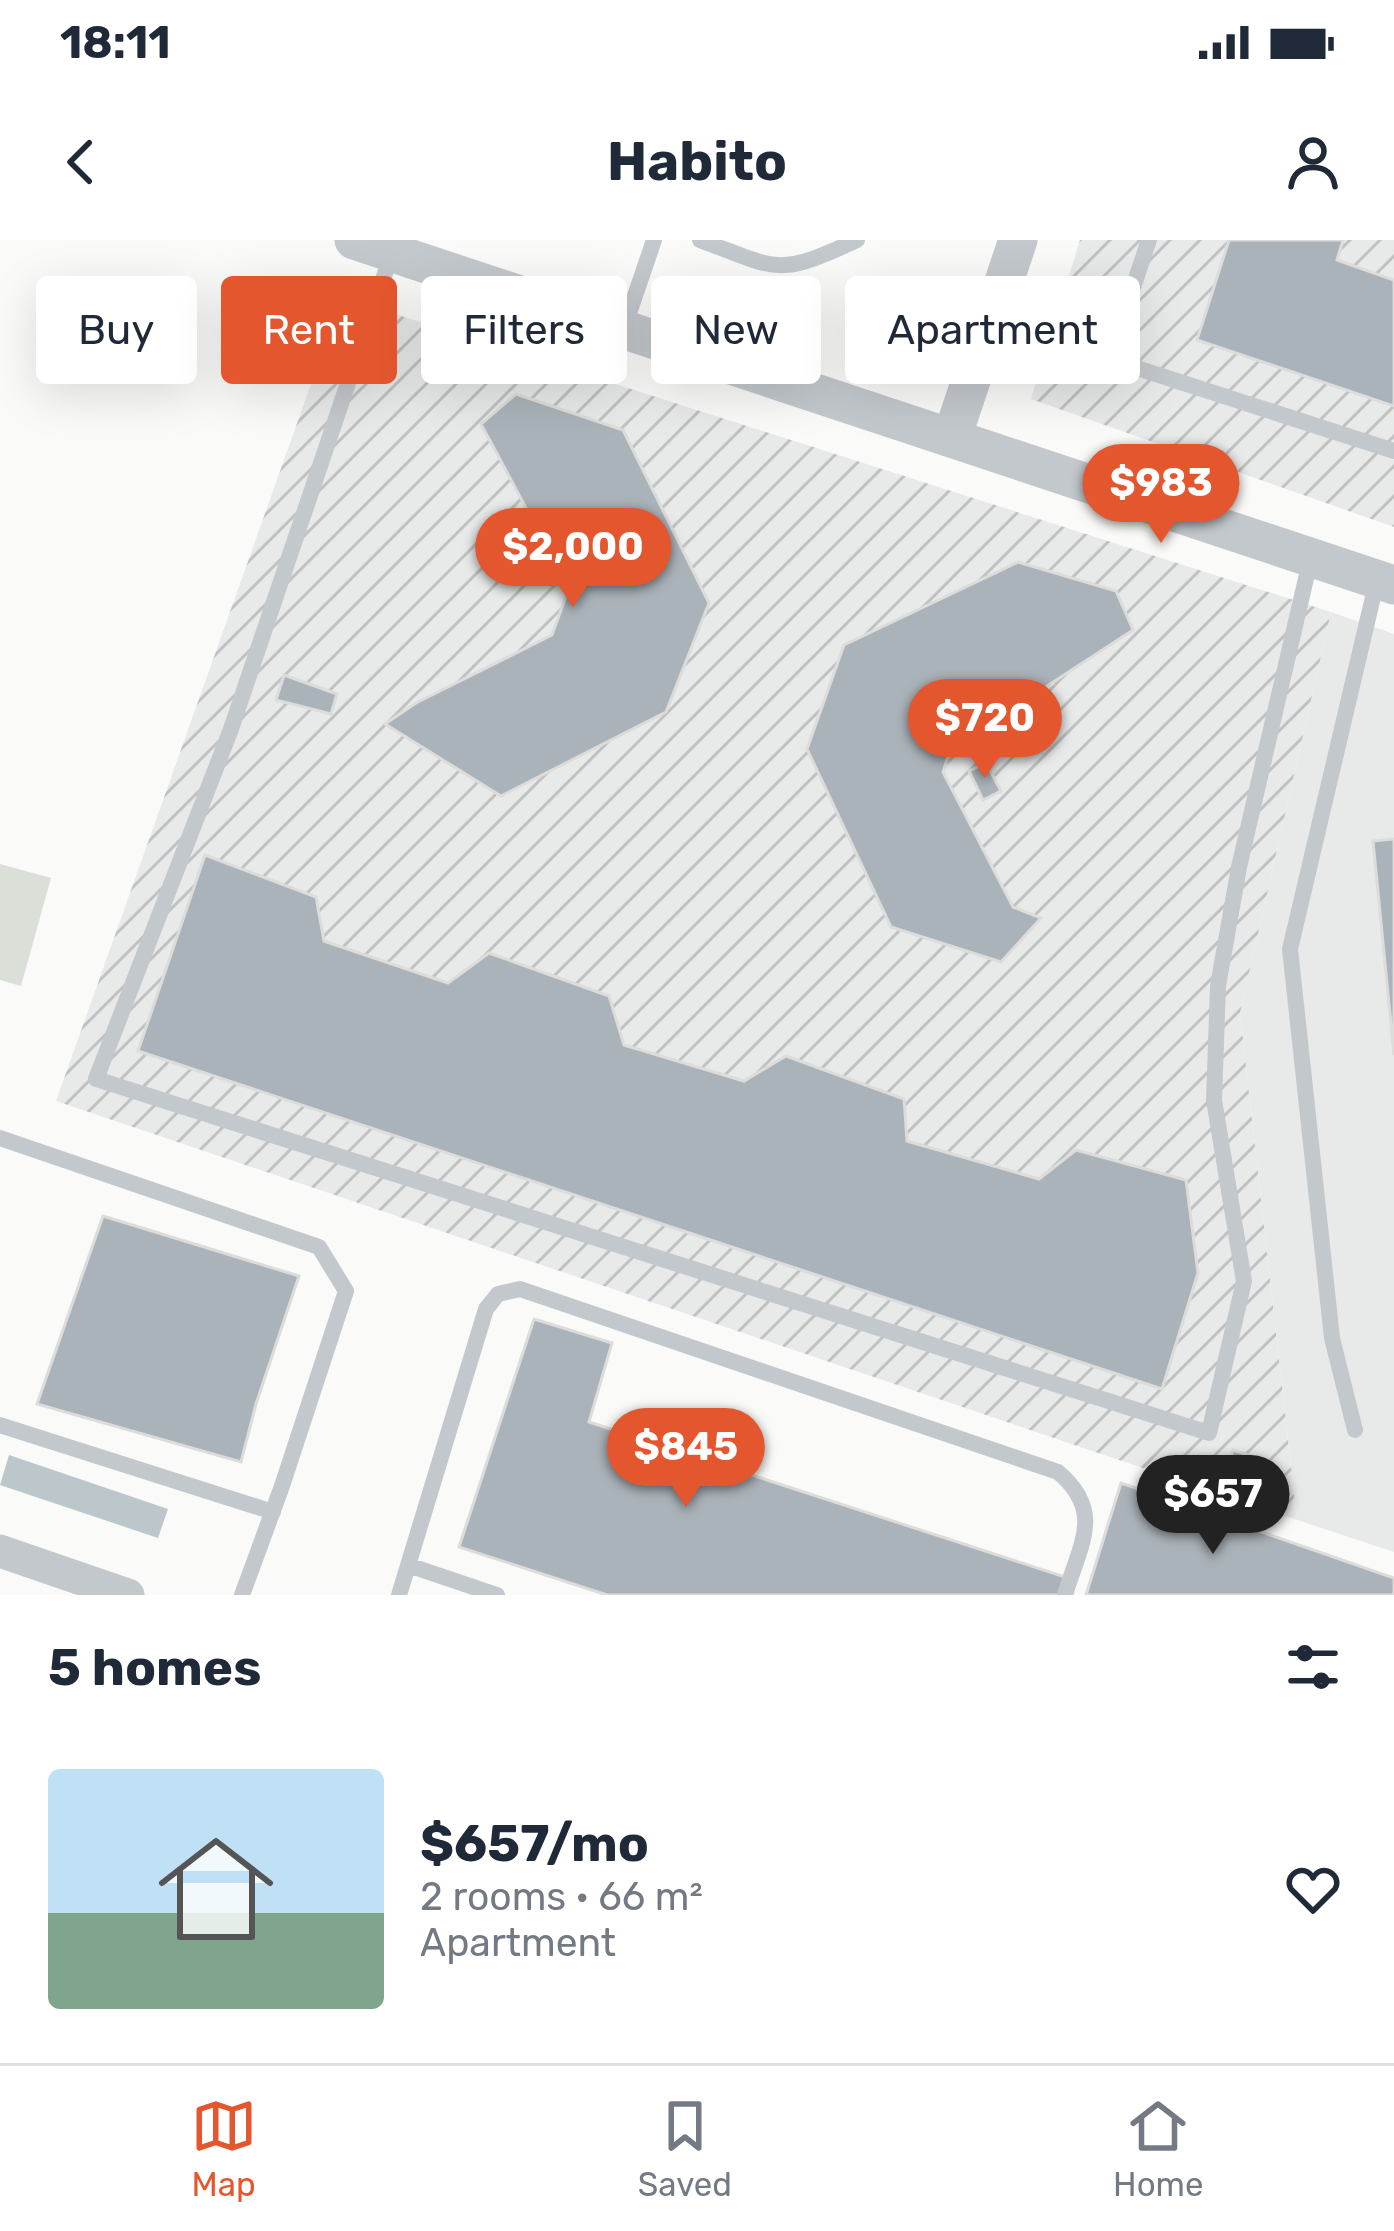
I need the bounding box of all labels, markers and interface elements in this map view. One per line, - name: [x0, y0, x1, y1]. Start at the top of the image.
- text: 18:11: [60, 16, 171, 69]
- icon: back: [48, 129, 114, 195]
- icon: person: [1280, 129, 1346, 195]
- text: Habito: [607, 130, 787, 194]
- chip: Buy: [36, 276, 197, 384]
- chip: Rent: [221, 276, 397, 384]
- chip: Filters: [421, 276, 627, 384]
- chip: New: [651, 276, 821, 384]
- chip: Apartment: [845, 276, 1140, 384]
- pin: $983: [1090, 444, 1232, 546]
- text: $983: [1109, 460, 1213, 506]
- pin: $2,000: [475, 508, 671, 610]
- text: $2,000: [502, 524, 644, 570]
- pin: $720: [914, 679, 1056, 781]
- text: $720: [935, 695, 1035, 741]
- pin: $845: [615, 1408, 757, 1510]
- text: $845: [634, 1424, 738, 1470]
- pin: $657: [1142, 1455, 1284, 1557]
- text: $657: [1164, 1471, 1262, 1517]
- icon: filters: [1280, 1634, 1346, 1700]
- text: 5 homes: [48, 1637, 261, 1698]
- text: $657/mo: [420, 1813, 649, 1874]
- icon: home: [144, 1817, 288, 1961]
- icon: heart: [1280, 1856, 1346, 1922]
- text: 2 rooms · 66 m²: [420, 1874, 703, 1920]
- text: Apartment: [420, 1920, 616, 1966]
- tab: Map: [191, 2093, 257, 2204]
- tab: Saved: [638, 2093, 732, 2204]
- tab: Home: [1113, 2093, 1203, 2204]

